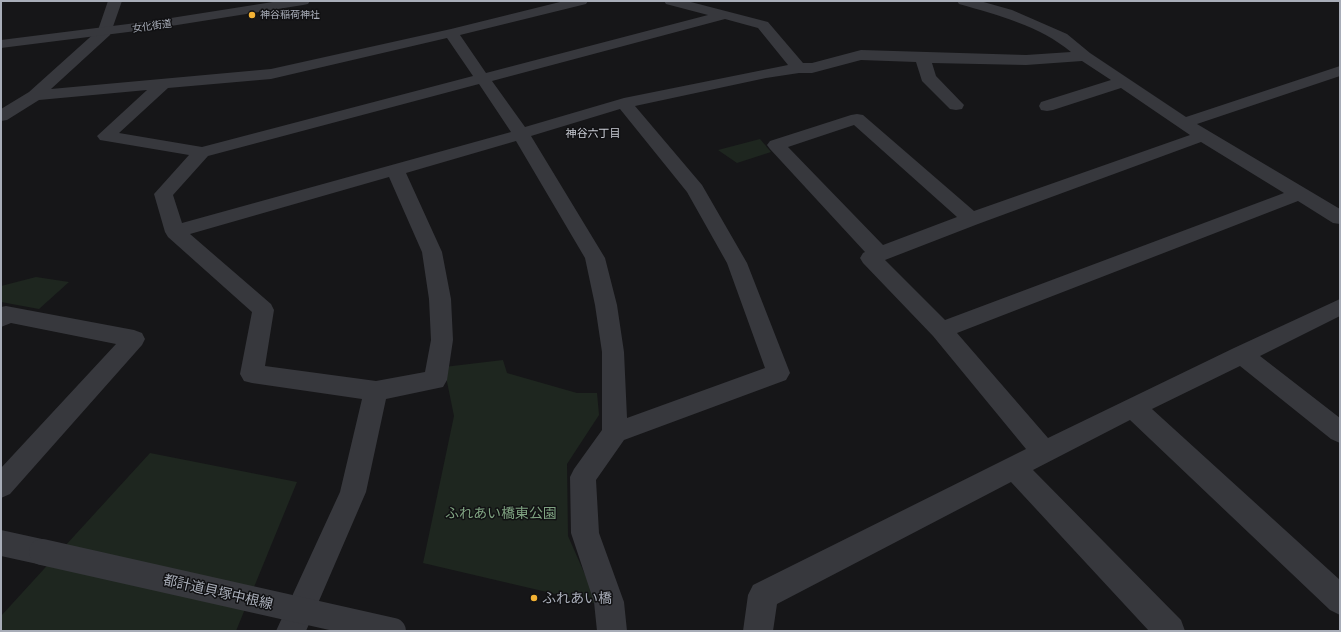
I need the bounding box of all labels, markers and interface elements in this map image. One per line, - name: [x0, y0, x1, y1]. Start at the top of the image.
- place label: 神谷稲荷神社: [260, 9, 320, 21]
- marker: 神谷稲荷神社: [247, 10, 257, 20]
- street label: 女化街道: [131, 17, 173, 35]
- district label: 神谷六丁目: [566, 126, 620, 140]
- park label: ふれあい橋東公園: [445, 505, 557, 521]
- street label: 都計道貝塚中根線: [162, 571, 274, 613]
- place label: ふれあい橋: [542, 590, 612, 606]
- marker: ふれあい橋: [529, 593, 539, 603]

